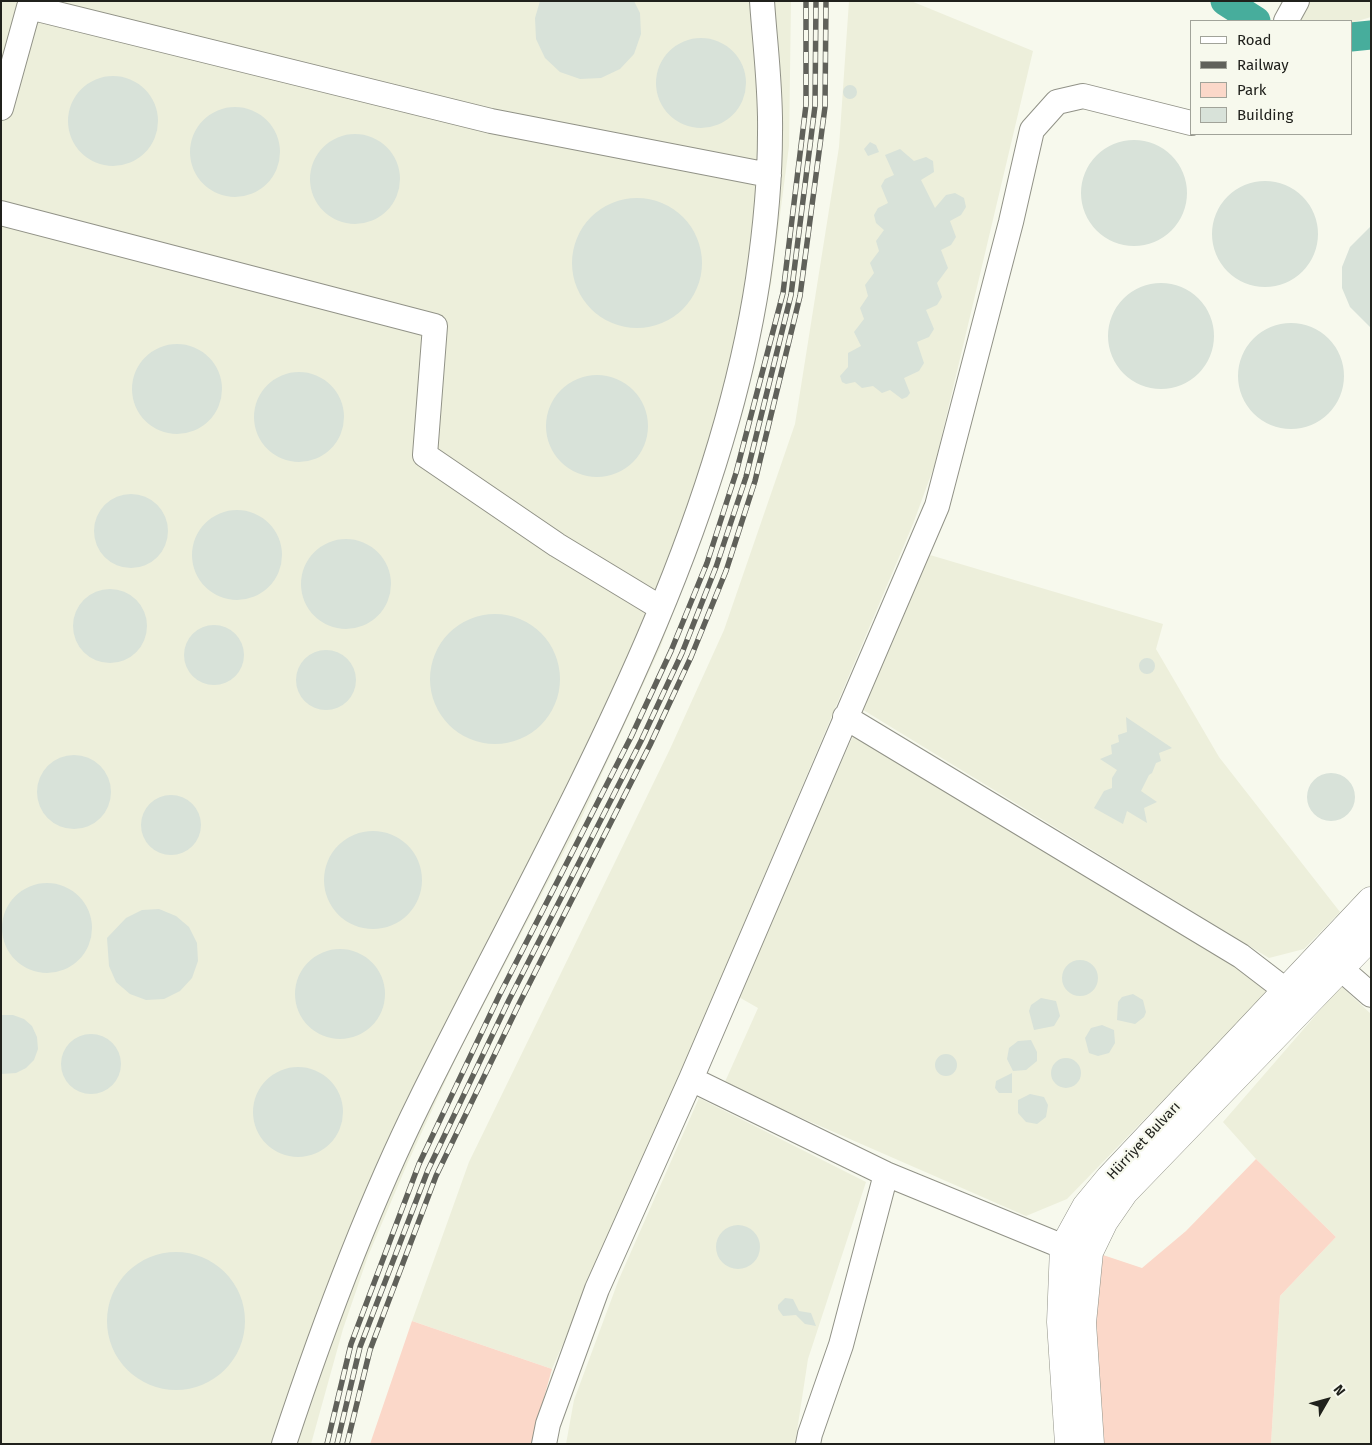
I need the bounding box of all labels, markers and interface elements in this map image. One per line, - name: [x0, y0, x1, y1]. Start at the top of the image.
- legend: [1190, 20, 1352, 135]
- text: Road: [1237, 31, 1272, 49]
- text: Railway: [1237, 56, 1289, 74]
- text: Park: [1237, 81, 1267, 99]
- text: Building: [1237, 106, 1293, 124]
- street label: Hürriyet Bulvarı: [1104, 1099, 1184, 1183]
- north arrow: [1302, 1375, 1352, 1425]
- text: N: [1330, 1382, 1349, 1399]

